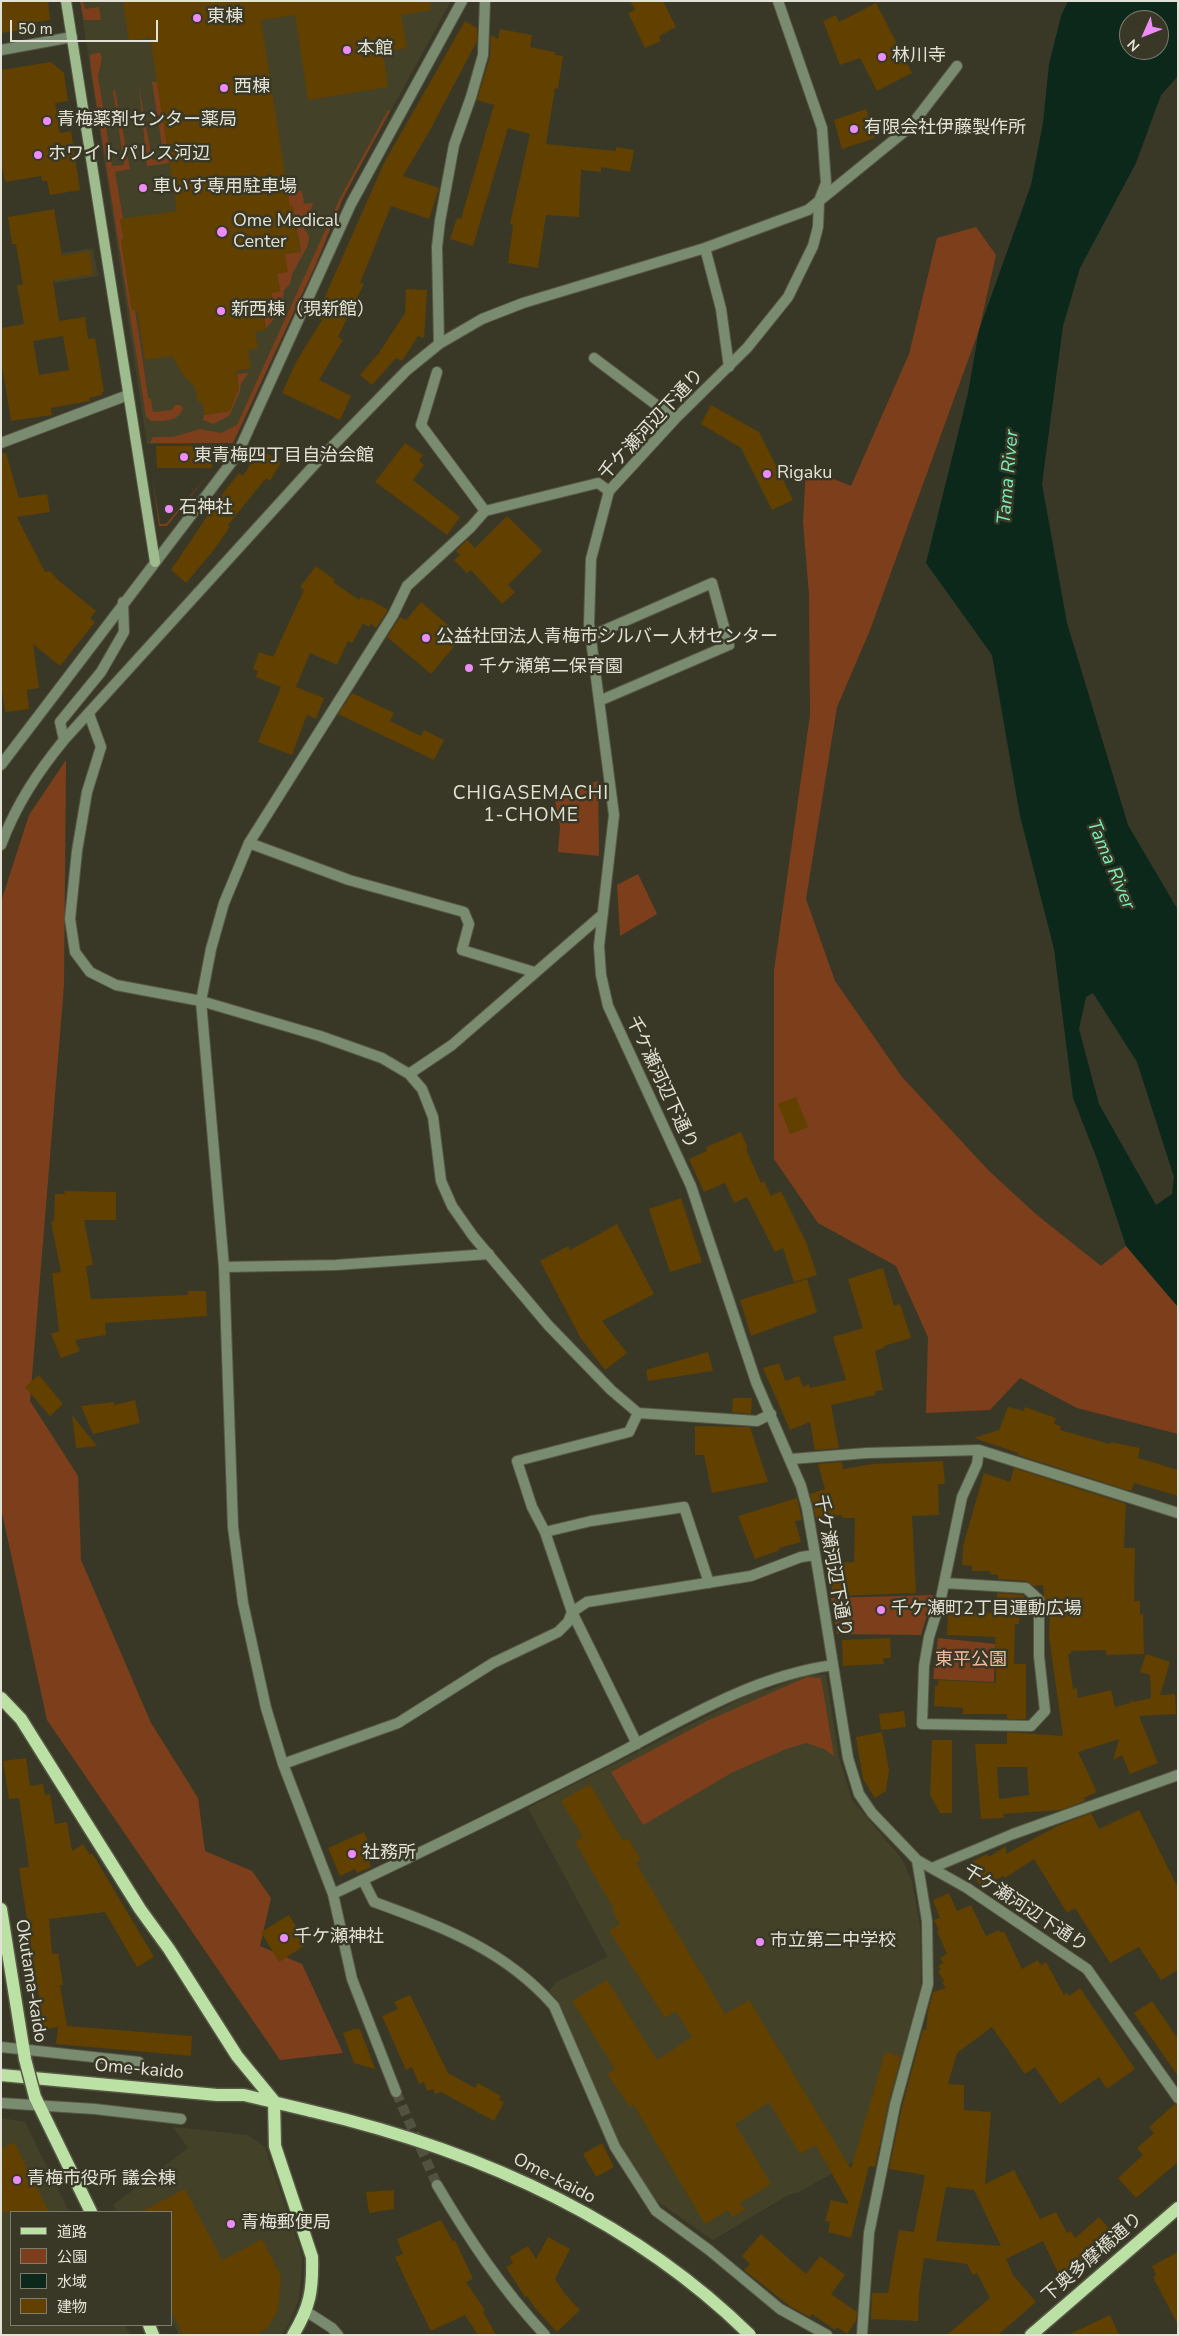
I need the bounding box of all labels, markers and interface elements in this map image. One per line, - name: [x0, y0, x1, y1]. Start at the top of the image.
- place label: 東棟: [207, 7, 243, 29]
- scale bar: [12, 10, 160, 42]
- north arrow: [1119, 10, 1169, 60]
- marker: 東棟: [191, 12, 203, 24]
- text: 50 m: [18, 19, 53, 39]
- text: N: [1123, 35, 1144, 55]
- place label: 本館: [357, 39, 393, 61]
- marker: 本館: [341, 44, 353, 56]
- place label: 林川寺: [892, 46, 946, 68]
- marker: 林川寺: [876, 51, 888, 63]
- place label: 西棟: [234, 77, 270, 99]
- marker: 西棟: [218, 82, 230, 94]
- place label: 青梅薬剤センター薬局: [57, 110, 237, 132]
- marker: 青梅薬剤センター薬局: [41, 115, 53, 127]
- place label: 有限会社伊藤製作所: [864, 118, 1026, 140]
- marker: 有限会社伊藤製作所: [848, 123, 860, 135]
- place label: ホワイトパレス河辺: [48, 144, 210, 166]
- marker: ホワイトパレス河辺: [32, 149, 44, 161]
- place label: 車いす専用駐車場: [153, 177, 297, 199]
- marker: 車いす専用駐車場: [137, 182, 149, 194]
- place label: Ome Medical Center: [233, 211, 339, 253]
- marker: Ome Medical Center: [215, 225, 229, 239]
- place label: 新西棟（現新館）: [231, 300, 375, 322]
- marker: 新西棟（現新館）: [215, 305, 227, 317]
- street label: 千ケ瀬河辺下通り: [595, 365, 709, 485]
- water label: Tama River: [994, 429, 1024, 525]
- place label: 東青梅四丁目自治会館: [194, 446, 374, 468]
- marker: 東青梅四丁目自治会館: [178, 451, 190, 463]
- place label: Rigaku: [777, 463, 832, 485]
- marker: Rigaku: [761, 468, 773, 480]
- place label: 石神社: [179, 498, 233, 520]
- marker: 石神社: [163, 503, 175, 515]
- place label: 公益社団法人青梅市シルバー人材センター: [436, 627, 778, 649]
- marker: 公益社団法人青梅市シルバー人材センター: [420, 632, 432, 644]
- place label: 千ケ瀬第二保育園: [479, 657, 623, 679]
- marker: 千ケ瀬第二保育園: [463, 662, 475, 674]
- district label: CHIGASEMACHI 1-CHOME: [451, 783, 611, 827]
- water label: Tama River: [1081, 817, 1139, 913]
- street label: 千ケ瀬河辺下通り: [621, 1013, 701, 1153]
- street label: 千ケ瀬河辺下通り: [809, 1493, 855, 1639]
- place label: 千ケ瀬町2丁目運動広場: [891, 1599, 1082, 1621]
- marker: 千ケ瀬町2丁目運動広場: [875, 1604, 887, 1616]
- park label: 東平公園: [935, 1650, 1007, 1672]
- place label: 社務所: [362, 1843, 416, 1865]
- marker: 社務所: [346, 1848, 358, 1860]
- street label: 千ケ瀬河辺下通り: [959, 1861, 1091, 1957]
- street label: Okutama-kaido: [10, 1918, 50, 2044]
- place label: 千ケ瀬神社: [294, 1927, 384, 1949]
- place label: 市立第二中学校: [770, 1931, 896, 1953]
- marker: 千ケ瀬神社: [278, 1932, 290, 1944]
- marker: 市立第二中学校: [754, 1936, 766, 1948]
- street label: Ome-kaido: [93, 2055, 185, 2085]
- street label: Ome-kaido: [509, 2149, 599, 2209]
- place label: 青梅市役所 議会棟: [27, 2169, 176, 2191]
- marker: 青梅市役所 議会棟: [11, 2174, 23, 2186]
- street label: 下奥多摩橋通り: [1038, 2209, 1148, 2307]
- legend: [10, 2211, 172, 2326]
- place label: 青梅郵便局: [241, 2213, 331, 2235]
- marker: 青梅郵便局: [225, 2218, 237, 2230]
- text: 道路: [57, 2222, 87, 2242]
- text: 公園: [57, 2247, 87, 2267]
- text: 水域: [57, 2272, 87, 2292]
- text: 建物: [57, 2297, 87, 2317]

